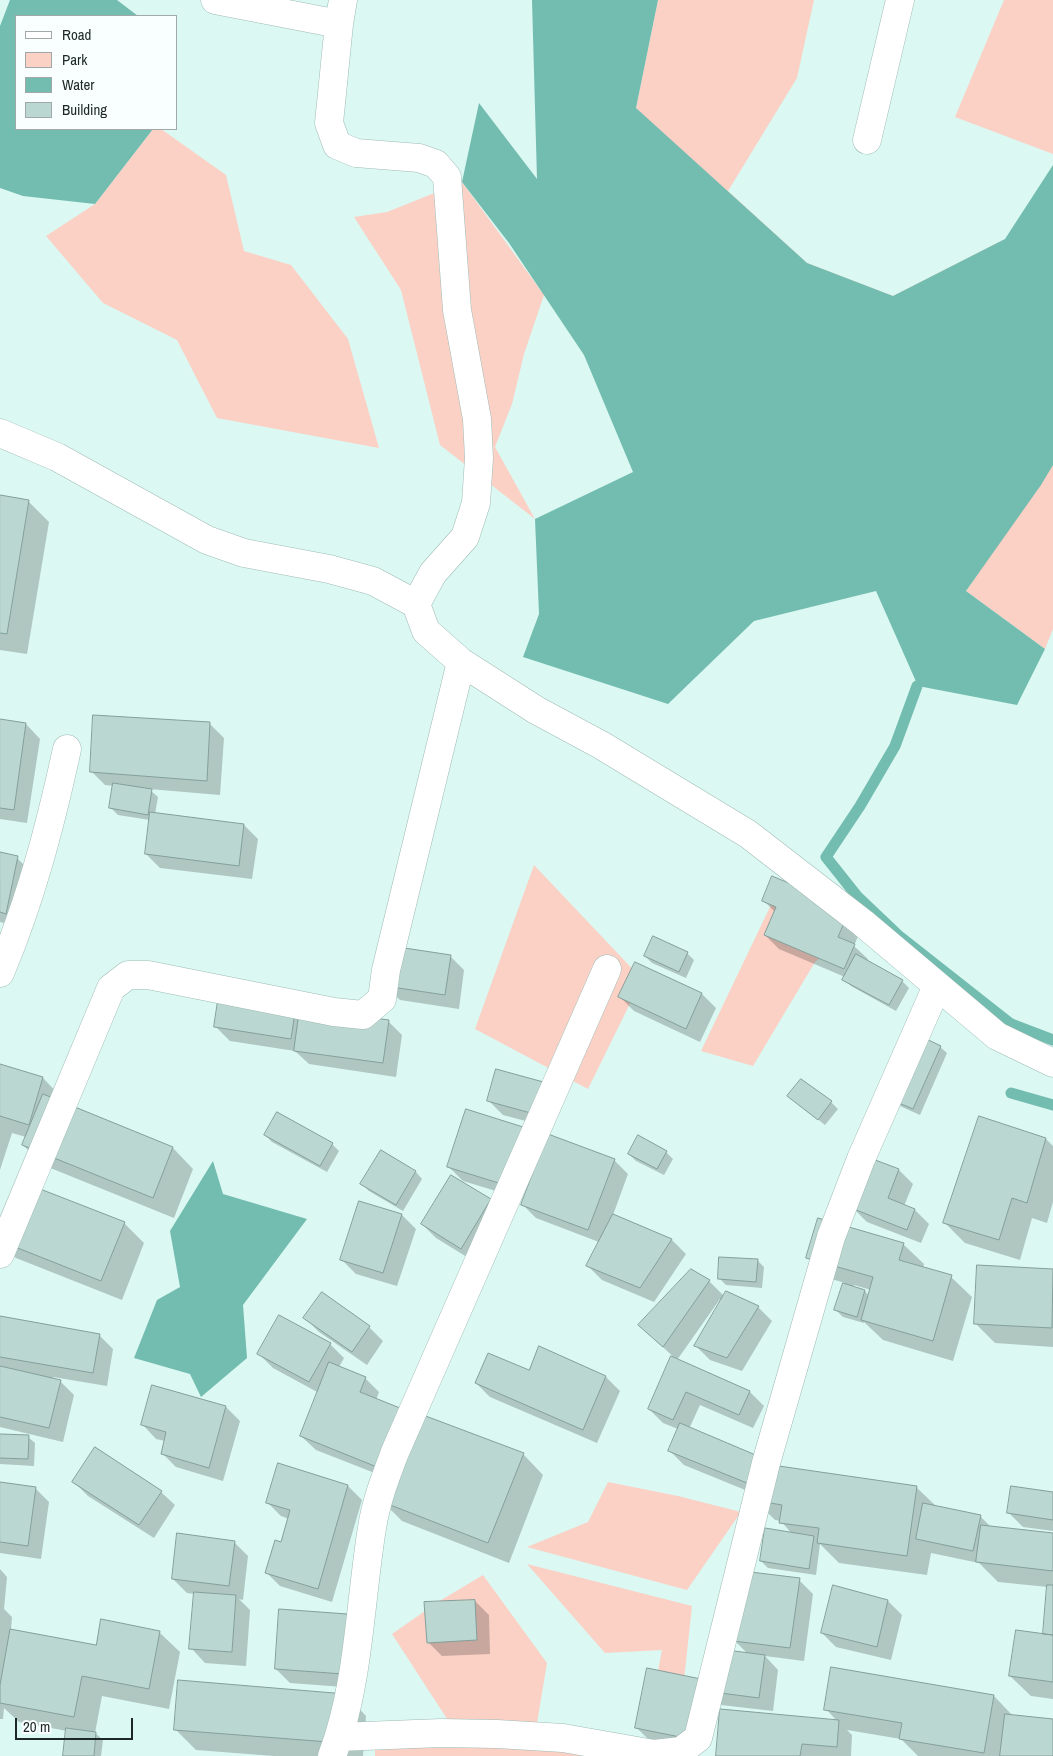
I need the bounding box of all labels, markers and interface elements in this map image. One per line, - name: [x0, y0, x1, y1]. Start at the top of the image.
- legend: [15, 15, 178, 130]
- text: Road: [62, 24, 91, 45]
- text: Park: [62, 49, 87, 70]
- text: Water: [62, 74, 94, 95]
- text: Building: [62, 99, 107, 120]
- scale bar: [18, 1708, 135, 1740]
- text: 20 m: [23, 1716, 50, 1737]

